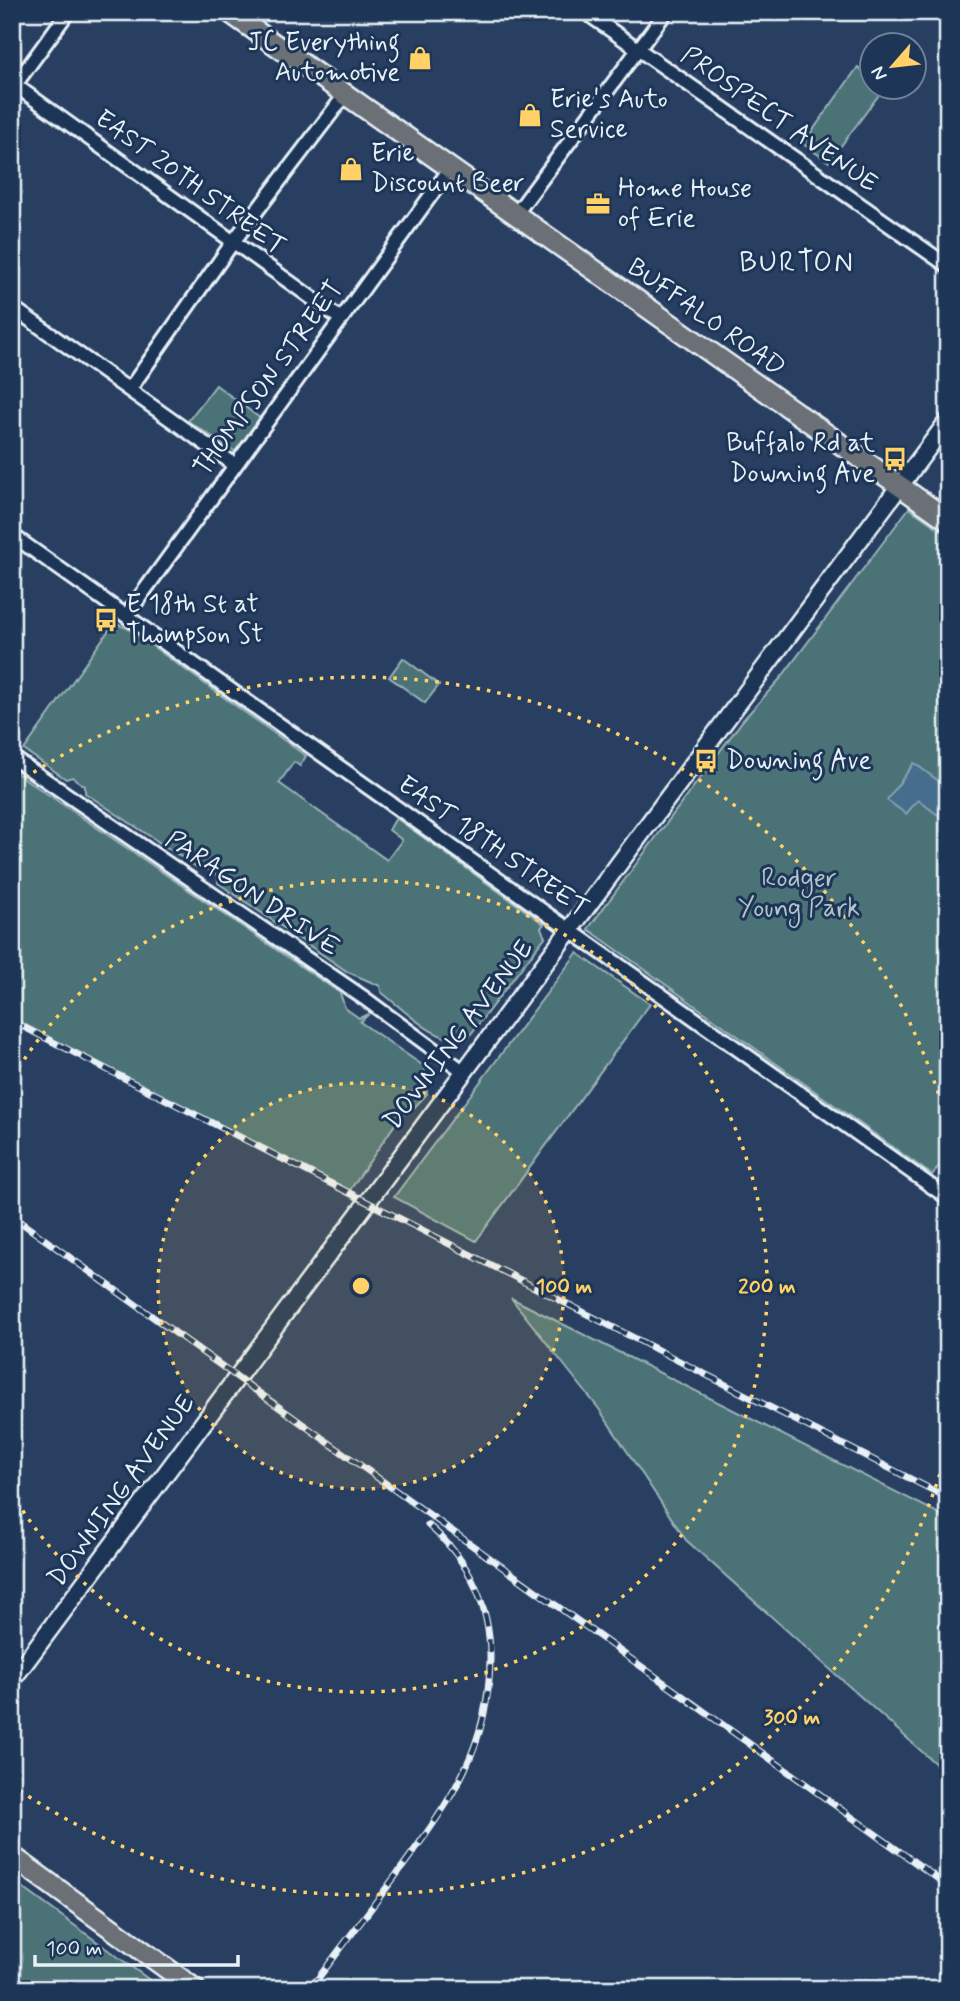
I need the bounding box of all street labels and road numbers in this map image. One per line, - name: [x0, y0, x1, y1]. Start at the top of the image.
- street label: PROSPECT AVENUE: [673, 39, 885, 201]
- street label: EAST 20TH STREET: [88, 102, 292, 264]
- street label: BUFFALO ROAD: [620, 251, 792, 385]
- street label: THOMPSON STREET: [186, 274, 352, 484]
- street label: EAST 18TH STREET: [391, 768, 595, 926]
- street label: PARAGON DRIVE: [158, 823, 346, 965]
- street label: DOWNING AVENUE: [376, 933, 542, 1137]
- street label: DOWNING AVENUE: [41, 1388, 203, 1594]

